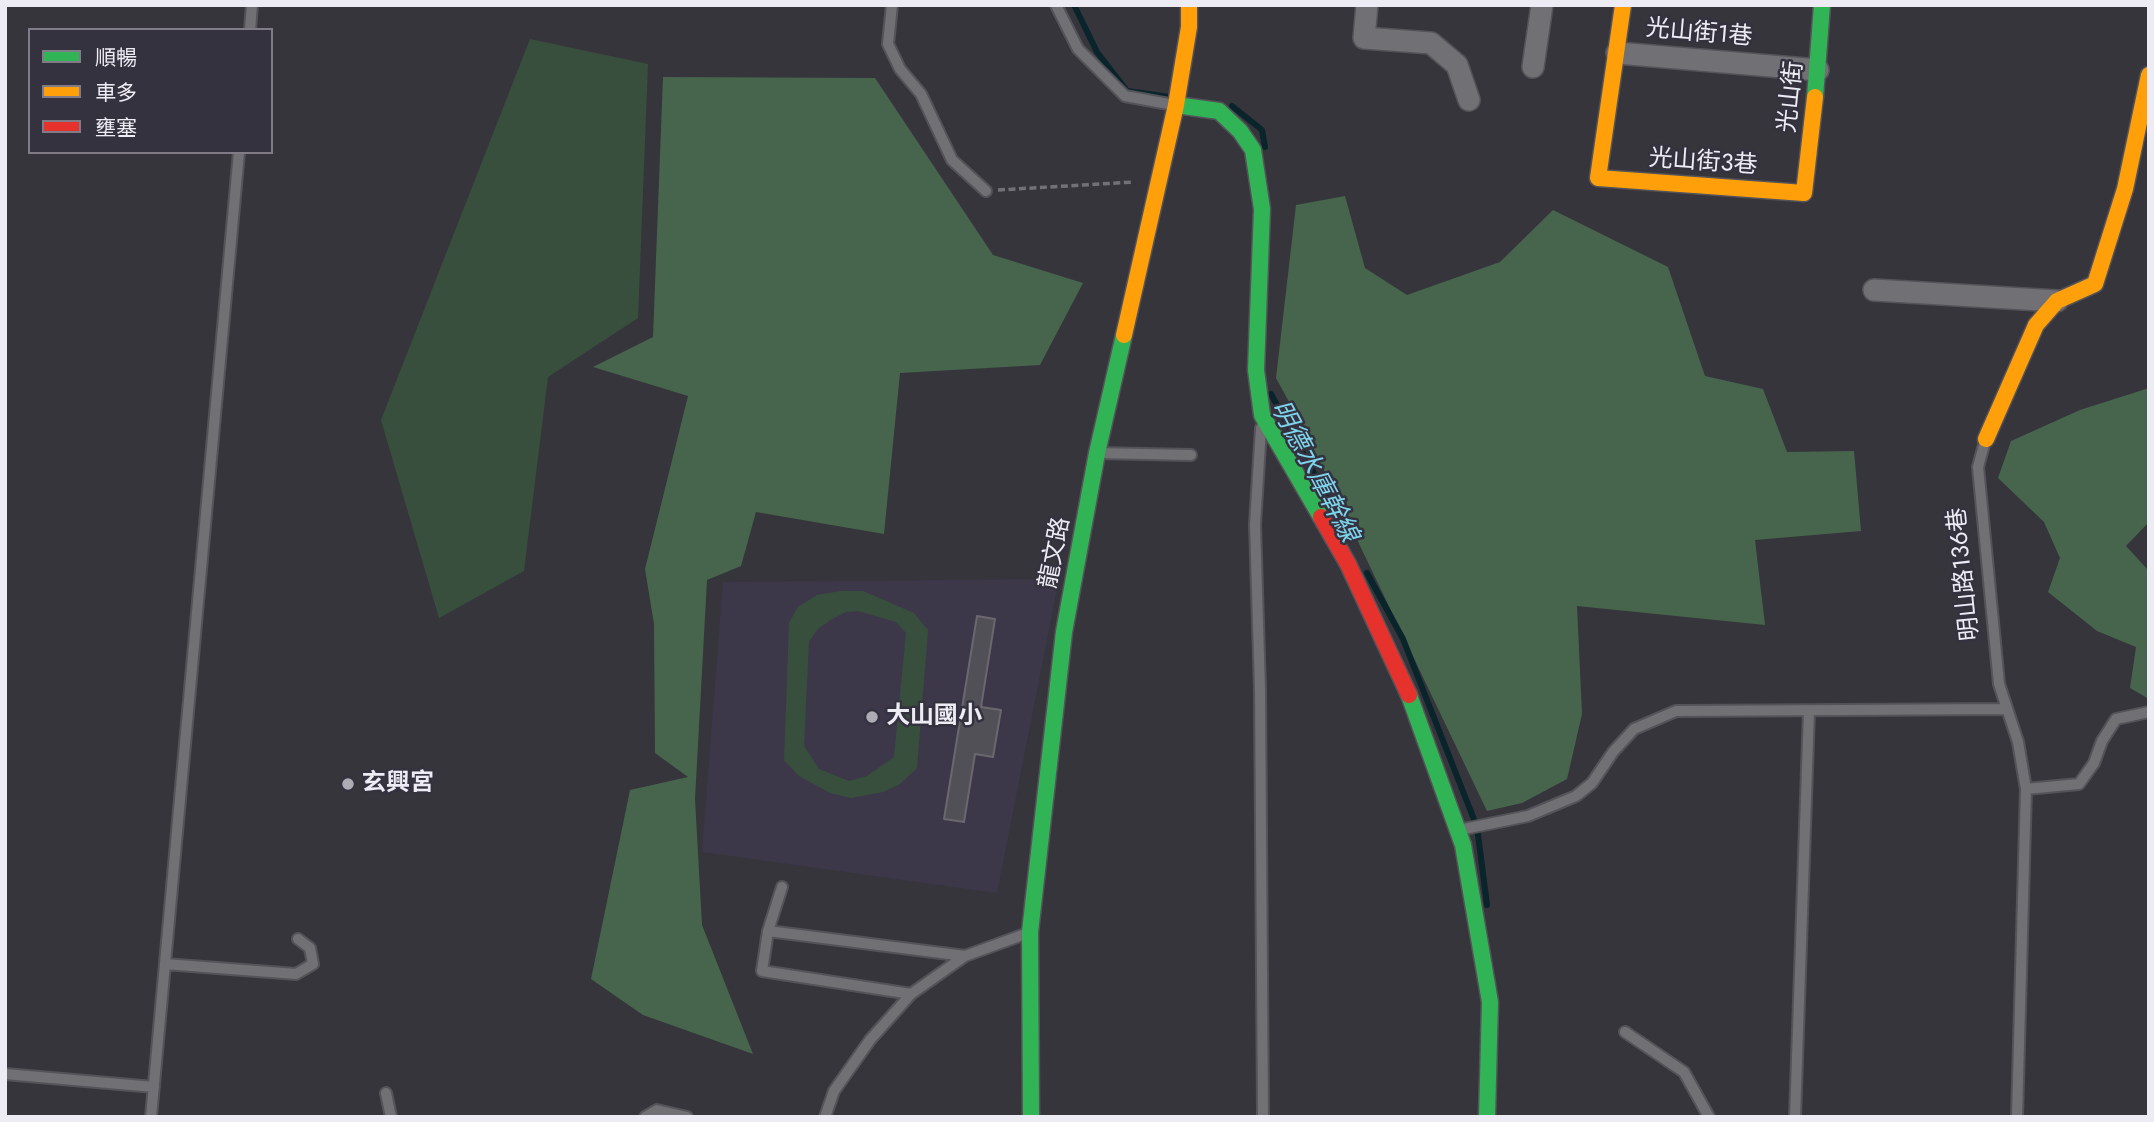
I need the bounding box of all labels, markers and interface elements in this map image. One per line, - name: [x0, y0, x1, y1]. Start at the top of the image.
- street label: 光山街1巷: [1645, 15, 1753, 53]
- legend: [28, 28, 273, 154]
- text: 順暢: [95, 43, 137, 73]
- street label: 光山街: [1774, 60, 1810, 134]
- text: 車多: [95, 78, 137, 108]
- text: 壅塞: [95, 113, 137, 143]
- street label: 光山街3巷: [1648, 145, 1758, 181]
- water label: 明德水庫幹線: [1263, 396, 1363, 548]
- street label: 明山路136巷: [1944, 506, 1986, 642]
- street label: 龍文路: [1035, 515, 1077, 591]
- place label: 大山國小: [886, 703, 982, 731]
- marker: 大山國小: [864, 709, 880, 725]
- place label: 玄興宮: [362, 770, 434, 798]
- marker: 玄興宮: [340, 776, 356, 792]

